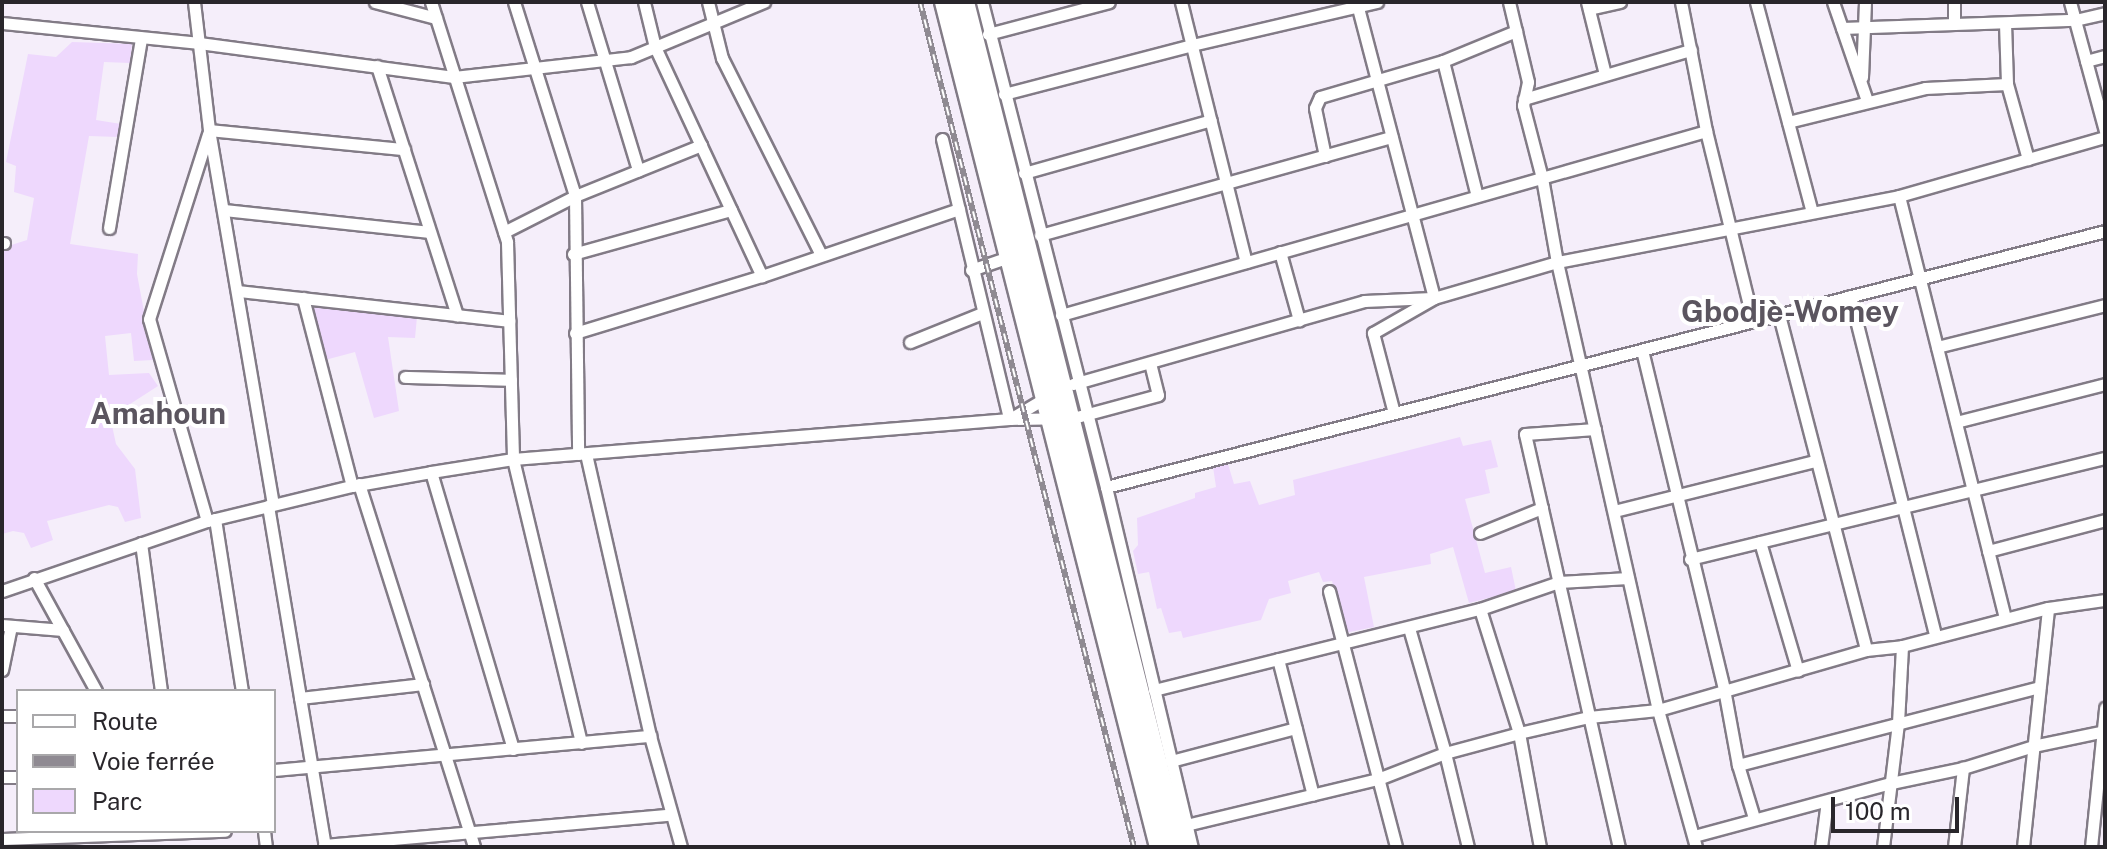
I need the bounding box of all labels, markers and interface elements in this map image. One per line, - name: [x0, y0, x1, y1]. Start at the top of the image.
- district label: Gbodjè-Womey: [1681, 293, 1899, 329]
- district label: Amahoun: [90, 395, 226, 431]
- legend: [16, 689, 276, 833]
- text: Route: [92, 707, 158, 735]
- text: Voie ferrée: [92, 747, 215, 775]
- scale bar: [1835, 781, 1963, 831]
- text: Parc: [92, 787, 143, 815]
- text: 100 m: [1845, 797, 1911, 825]

